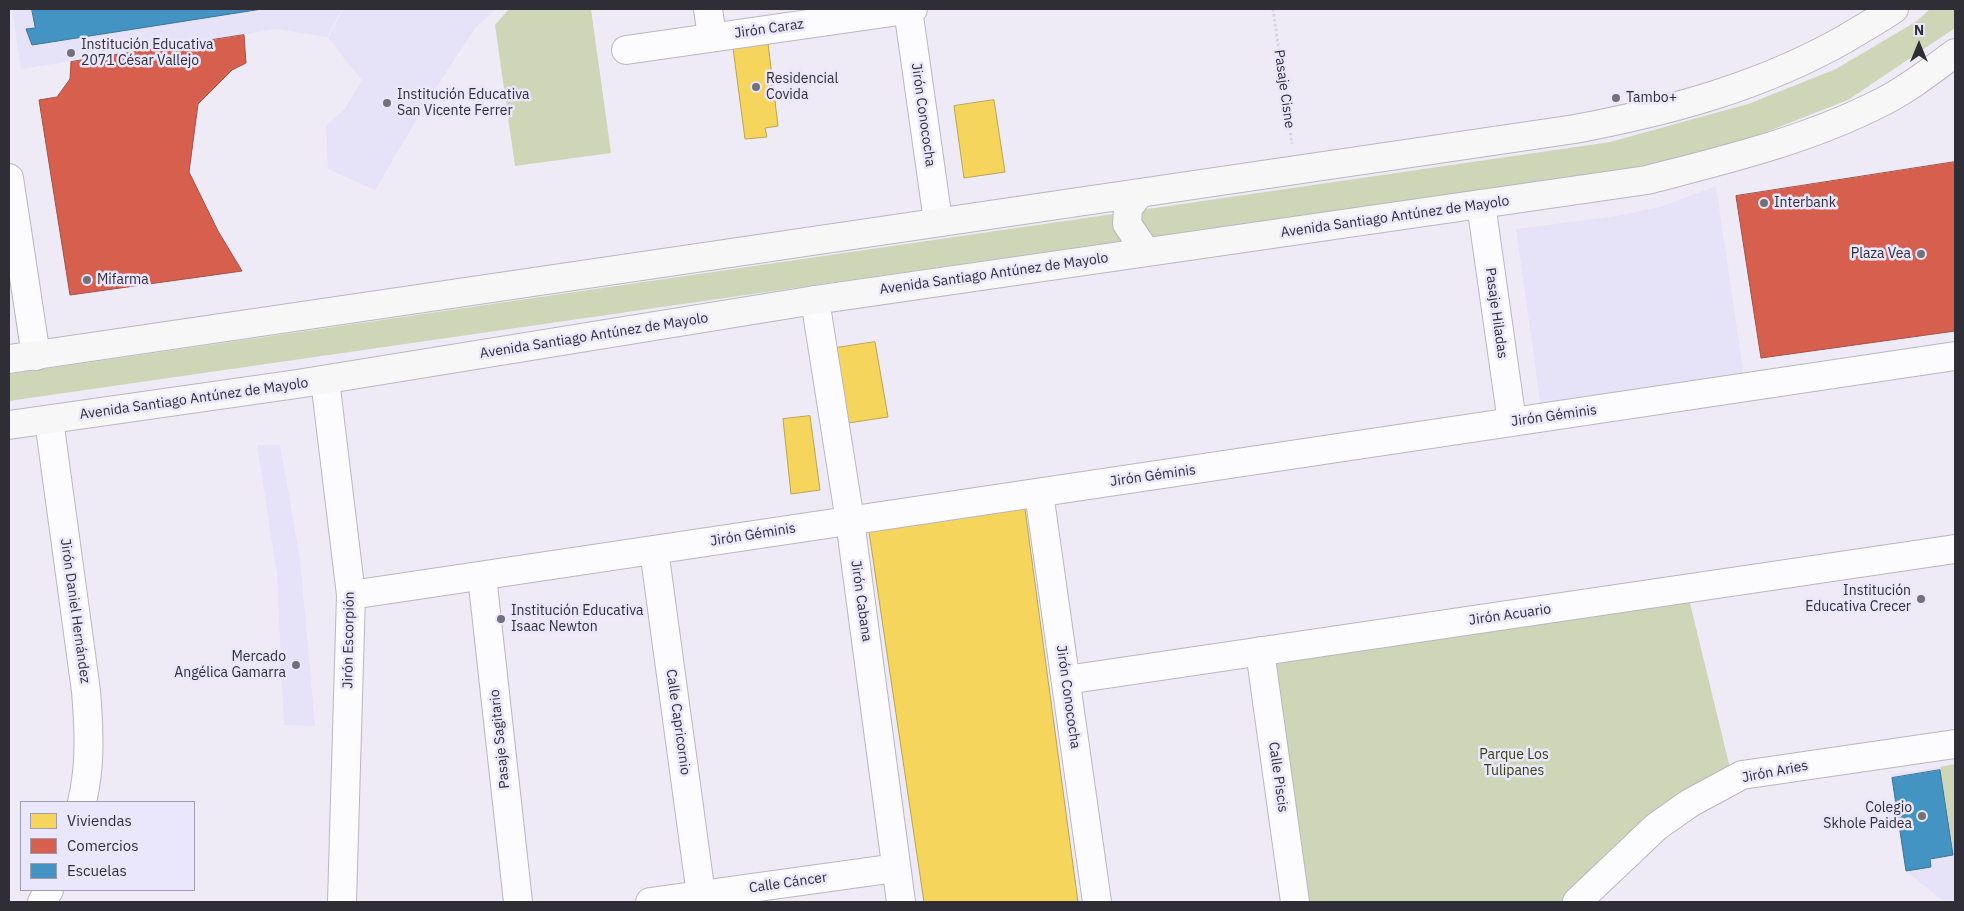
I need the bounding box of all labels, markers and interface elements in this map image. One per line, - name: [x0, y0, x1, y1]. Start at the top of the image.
- street label: Jirón Caraz: [733, 16, 805, 42]
- north arrow: [1894, 20, 1944, 70]
- text: N: [1914, 21, 1924, 39]
- place label: Institución Educativa 2071 César Vallejo: [81, 37, 213, 70]
- marker: Institución Educativa 2071 César Vallejo: [65, 47, 77, 59]
- street label: Pasaje Cisne: [1270, 49, 1298, 129]
- street label: Jirón Conococha: [907, 62, 939, 168]
- place label: Residencial Covida: [766, 71, 838, 104]
- marker: Residencial Covida: [750, 81, 762, 93]
- place label: Institución Educativa San Vicente Ferrer: [397, 87, 529, 120]
- place label: Tambo+: [1626, 90, 1677, 106]
- marker: Tambo+: [1610, 92, 1622, 104]
- marker: Institución Educativa San Vicente Ferrer: [381, 97, 393, 109]
- street label: Avenida Santiago Antúnez de Mayolo: [1280, 193, 1510, 241]
- place label: Interbank: [1774, 195, 1836, 211]
- marker: Interbank: [1758, 197, 1770, 209]
- place label: Plaza Vea: [1851, 246, 1911, 262]
- marker: Plaza Vea: [1915, 248, 1927, 260]
- street label: Avenida Santiago Antúnez de Mayolo: [879, 250, 1109, 298]
- street label: Pasaje Hiladas: [1481, 266, 1511, 360]
- place label: Mifarma: [97, 272, 149, 288]
- marker: Mifarma: [81, 274, 93, 286]
- street label: Avenida Santiago Antúnez de Mayolo: [479, 310, 709, 362]
- street label: Avenida Santiago Antúnez de Mayolo: [79, 375, 309, 423]
- street label: Jirón Géminis: [1510, 402, 1598, 430]
- street label: Jirón Géminis: [1109, 462, 1197, 490]
- street label: Jirón Géminis: [709, 520, 797, 550]
- street label: Jirón Daniel Hernández: [57, 537, 93, 685]
- street label: Jirón Cabana: [847, 559, 875, 643]
- place label: Institución Educativa Crecer: [1805, 583, 1911, 616]
- street label: Jirón Escorpión: [340, 591, 358, 689]
- marker: Institución Educativa Crecer: [1915, 593, 1927, 605]
- street label: Jirón Acuario: [1468, 601, 1552, 629]
- place label: Institución Educativa Isaac Newton: [511, 603, 643, 636]
- marker: Institución Educativa Isaac Newton: [495, 613, 507, 625]
- street label: Jirón Conococha: [1052, 644, 1084, 750]
- place label: Mercado Angélica Gamarra: [174, 649, 286, 682]
- marker: Mercado Angélica Gamarra: [290, 659, 302, 671]
- street label: Calle Capricornio: [662, 668, 694, 776]
- street label: Pasaje Sagitario: [486, 688, 514, 790]
- street label: Calle Piscis: [1265, 741, 1291, 813]
- park label: Parque Los Tulipanes: [1479, 747, 1549, 780]
- street label: Jirón Aries: [1741, 757, 1809, 787]
- place label: Colegio Skhole Paidea: [1823, 800, 1912, 832]
- legend: [20, 801, 195, 891]
- marker: Colegio Skhole Paidea: [1916, 810, 1928, 822]
- text: Viviendas: [67, 811, 132, 830]
- text: Comercios: [67, 836, 138, 855]
- text: Escuelas: [67, 861, 127, 880]
- street label: Calle Cáncer: [748, 869, 828, 897]

